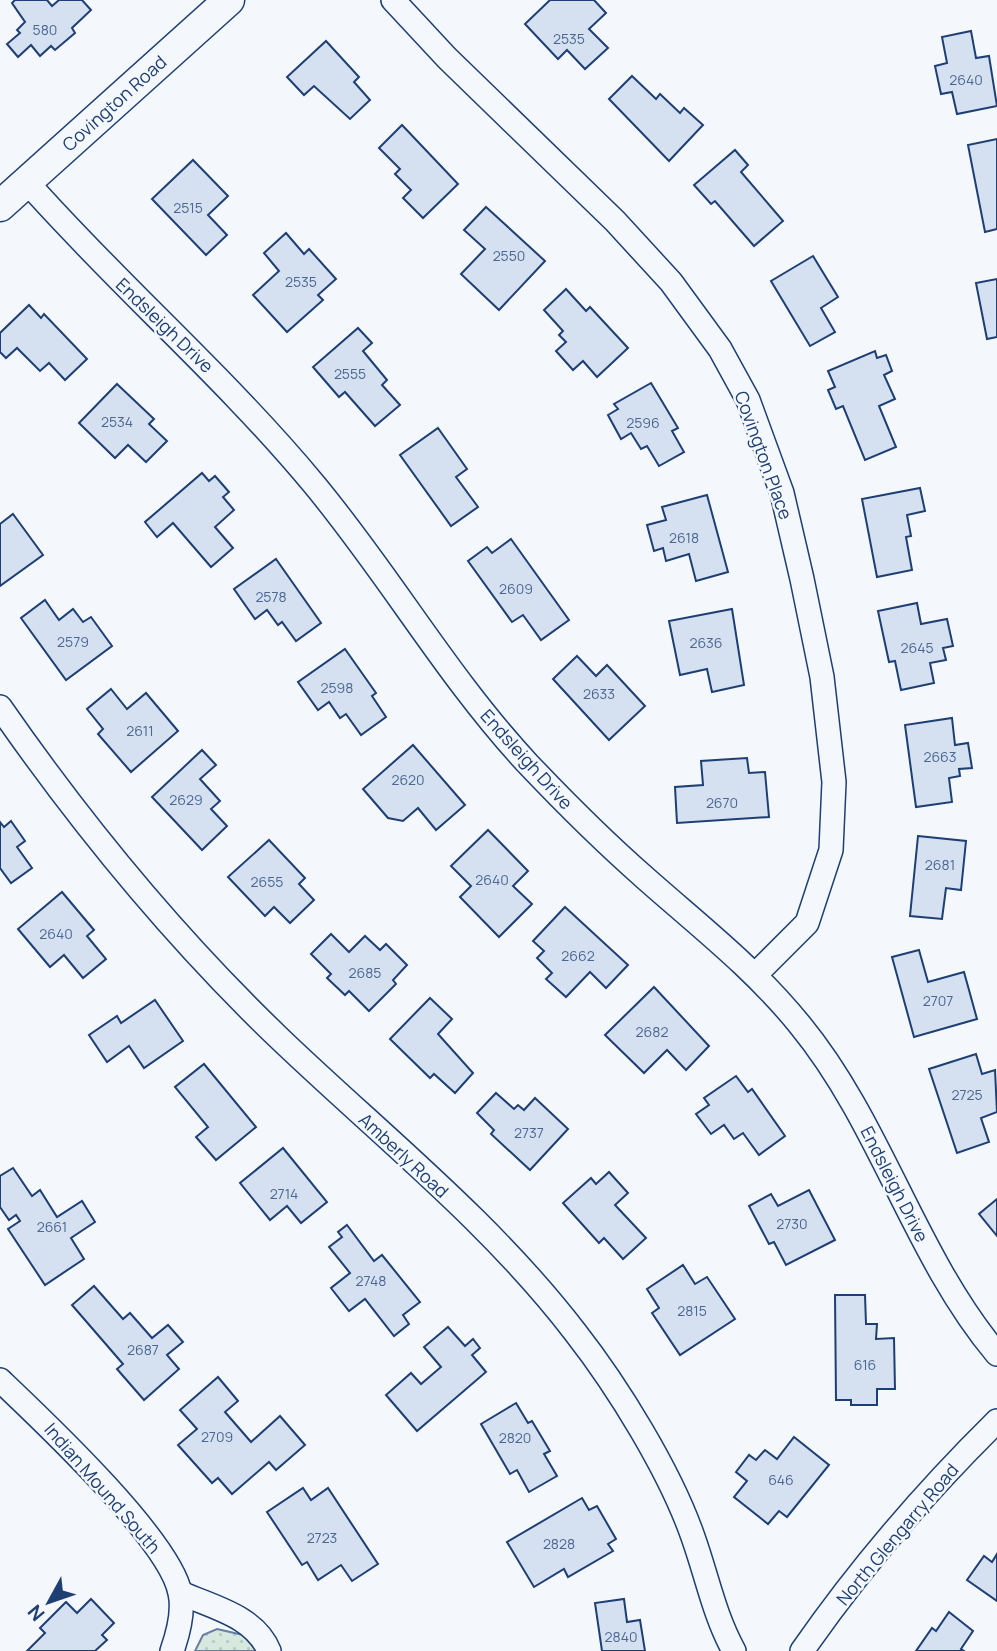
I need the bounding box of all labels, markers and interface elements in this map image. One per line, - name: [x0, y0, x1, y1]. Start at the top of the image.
- house number: 580: [33, 20, 57, 39]
- house number: 2535: [553, 29, 585, 48]
- street label: Covington Road: [57, 50, 171, 156]
- house number: 2640: [949, 70, 983, 89]
- house number: 2515: [173, 198, 203, 217]
- house number: 2550: [493, 246, 525, 265]
- street label: Endsleigh Drive: [111, 272, 219, 378]
- house number: 2535: [285, 272, 317, 291]
- house number: 2555: [334, 364, 366, 383]
- street label: Covington Place: [730, 387, 798, 523]
- house number: 2534: [101, 412, 133, 431]
- house number: 2596: [626, 413, 660, 432]
- house number: 2618: [669, 528, 699, 547]
- house number: 2609: [499, 579, 533, 598]
- house number: 2578: [255, 587, 287, 606]
- house number: 2579: [57, 632, 89, 651]
- house number: 2636: [689, 633, 723, 652]
- house number: 2645: [900, 638, 934, 657]
- house number: 2598: [321, 678, 353, 697]
- house number: 2633: [583, 684, 615, 703]
- street label: Endsleigh Drive: [476, 704, 578, 814]
- house number: 2611: [126, 721, 154, 740]
- house number: 2663: [923, 747, 957, 766]
- house number: 2620: [391, 770, 425, 789]
- house number: 2629: [169, 790, 203, 809]
- house number: 2670: [706, 793, 738, 812]
- house number: 2681: [925, 855, 955, 874]
- house number: 2640: [475, 870, 509, 889]
- house number: 2655: [251, 872, 283, 891]
- house number: 2640: [39, 924, 73, 943]
- house number: 2662: [561, 946, 595, 965]
- house number: 2685: [349, 963, 381, 982]
- house number: 2707: [923, 991, 953, 1010]
- house number: 2682: [636, 1022, 668, 1041]
- house number: 2725: [951, 1085, 983, 1104]
- street label: Amberly Road: [354, 1107, 454, 1203]
- street label: Endsleigh Drive: [855, 1122, 935, 1246]
- house number: 2737: [514, 1123, 544, 1142]
- house number: 2714: [270, 1184, 298, 1203]
- house number: 2730: [776, 1214, 808, 1233]
- house number: 2661: [37, 1217, 67, 1236]
- house number: 2748: [356, 1271, 386, 1290]
- house number: 2815: [677, 1301, 707, 1320]
- house number: 2687: [127, 1340, 159, 1359]
- house number: 616: [854, 1355, 876, 1374]
- street label: Indian Mound South: [40, 1418, 166, 1558]
- house number: 2709: [201, 1427, 233, 1446]
- house number: 2820: [499, 1428, 531, 1447]
- street label: North Glengarry Road: [831, 1458, 963, 1610]
- house number: 646: [768, 1470, 794, 1489]
- house number: 2723: [307, 1528, 337, 1547]
- house number: 2828: [543, 1534, 575, 1553]
- north arrow: [14, 1567, 84, 1637]
- text: N: [22, 1599, 50, 1627]
- house number: 2840: [605, 1627, 637, 1646]

